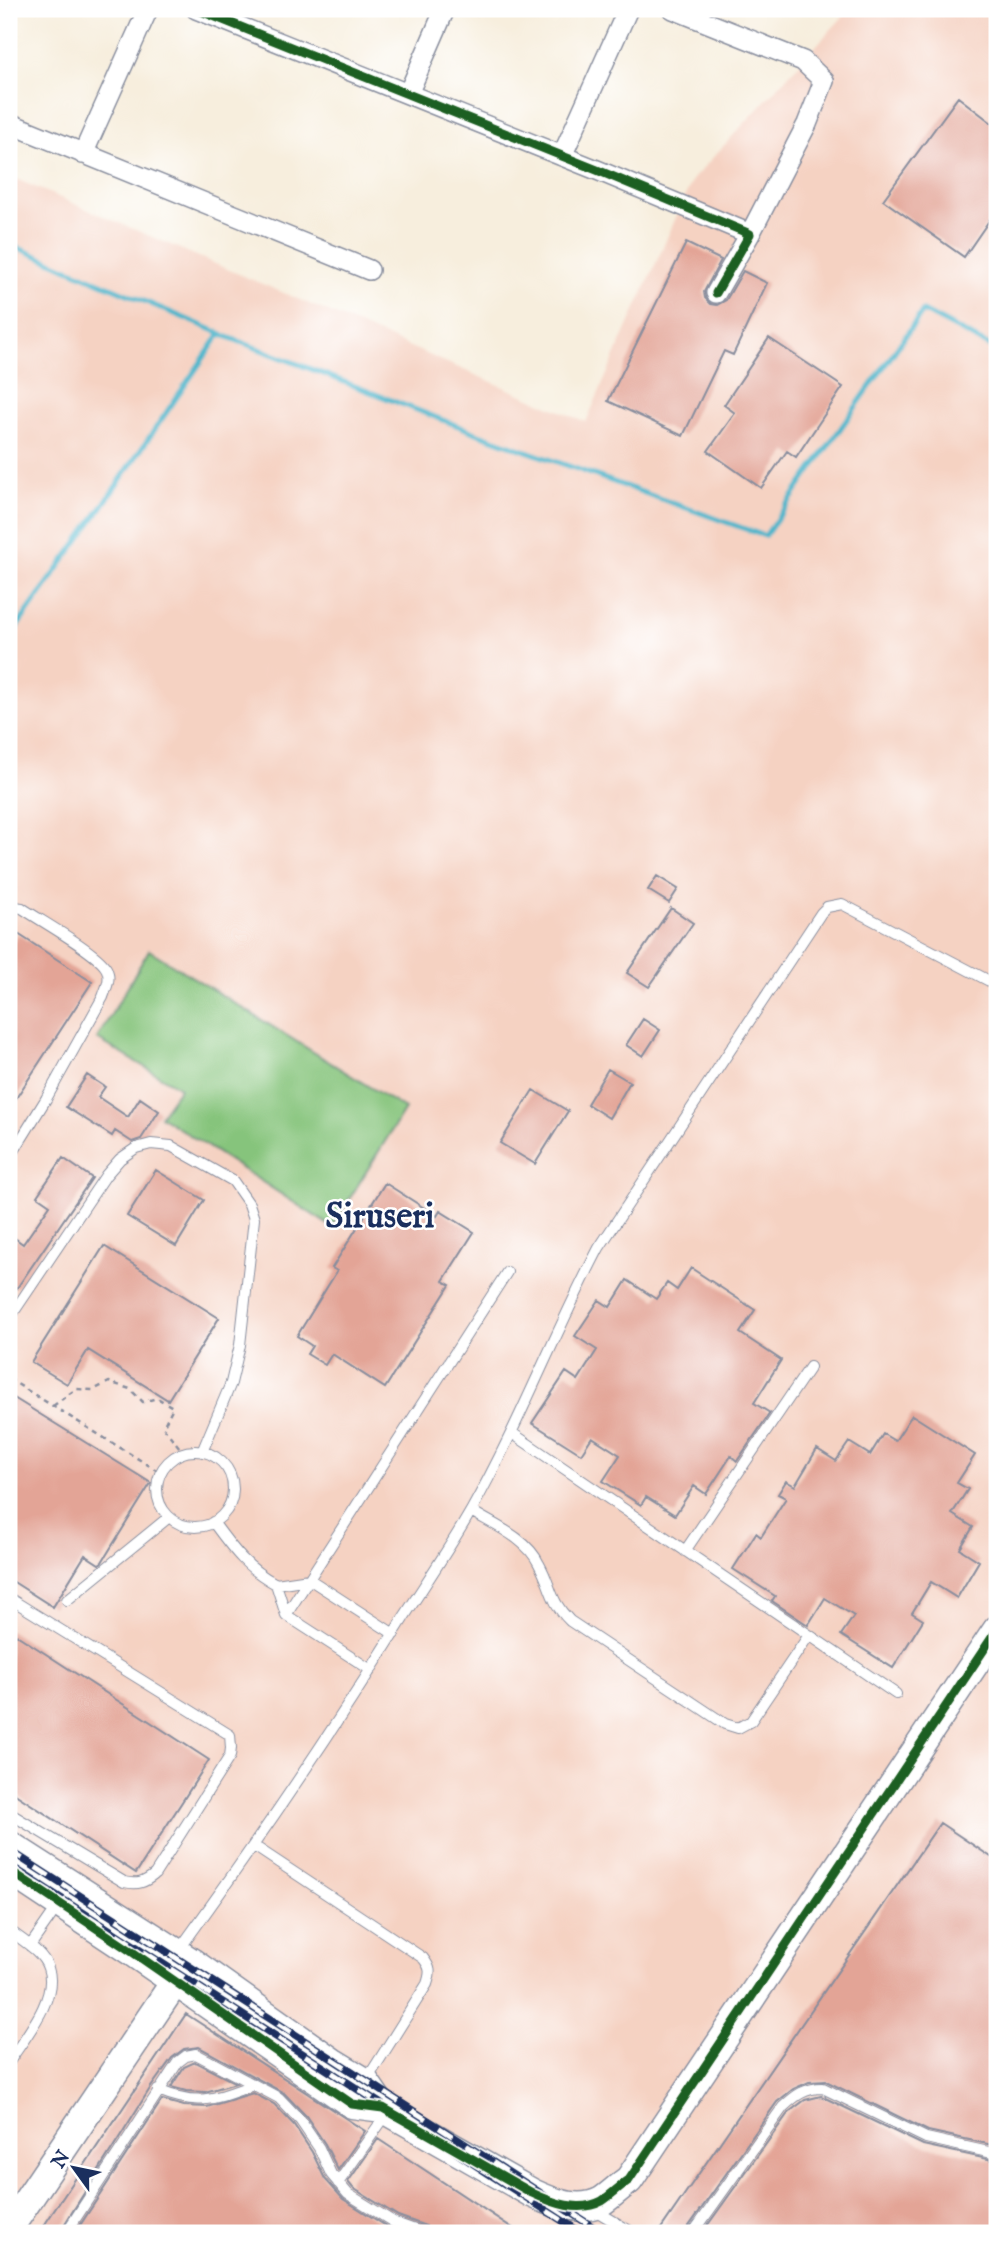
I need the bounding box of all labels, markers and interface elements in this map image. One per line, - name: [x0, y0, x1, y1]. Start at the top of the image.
- district label: Siruseri: [326, 1195, 434, 1240]
- north arrow: [38, 2134, 108, 2204]
- text: N: [46, 2146, 76, 2174]

